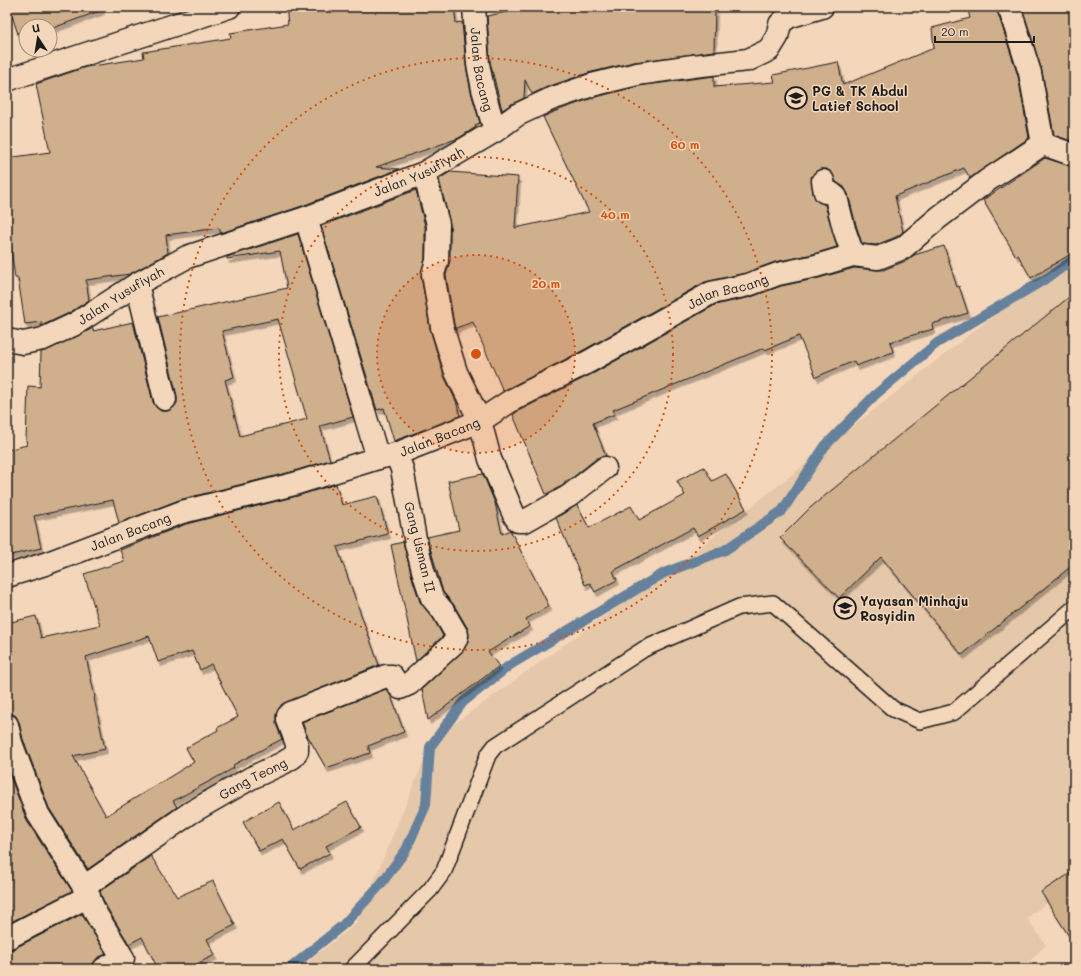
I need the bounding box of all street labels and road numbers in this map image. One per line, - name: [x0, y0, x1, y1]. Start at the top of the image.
- street label: Jalan Bacang: [467, 27, 498, 113]
- street label: Jalan Yusufiyah: [371, 142, 467, 199]
- street label: Jalan Yusufiyah: [74, 262, 167, 328]
- street label: Jalan Bacang: [684, 269, 770, 313]
- street label: Jalan Bacang: [397, 413, 482, 460]
- street label: Gang Usman II: [401, 500, 440, 594]
- street label: Jalan Bacang: [87, 508, 173, 554]
- street label: Gang Teong: [215, 753, 289, 803]

